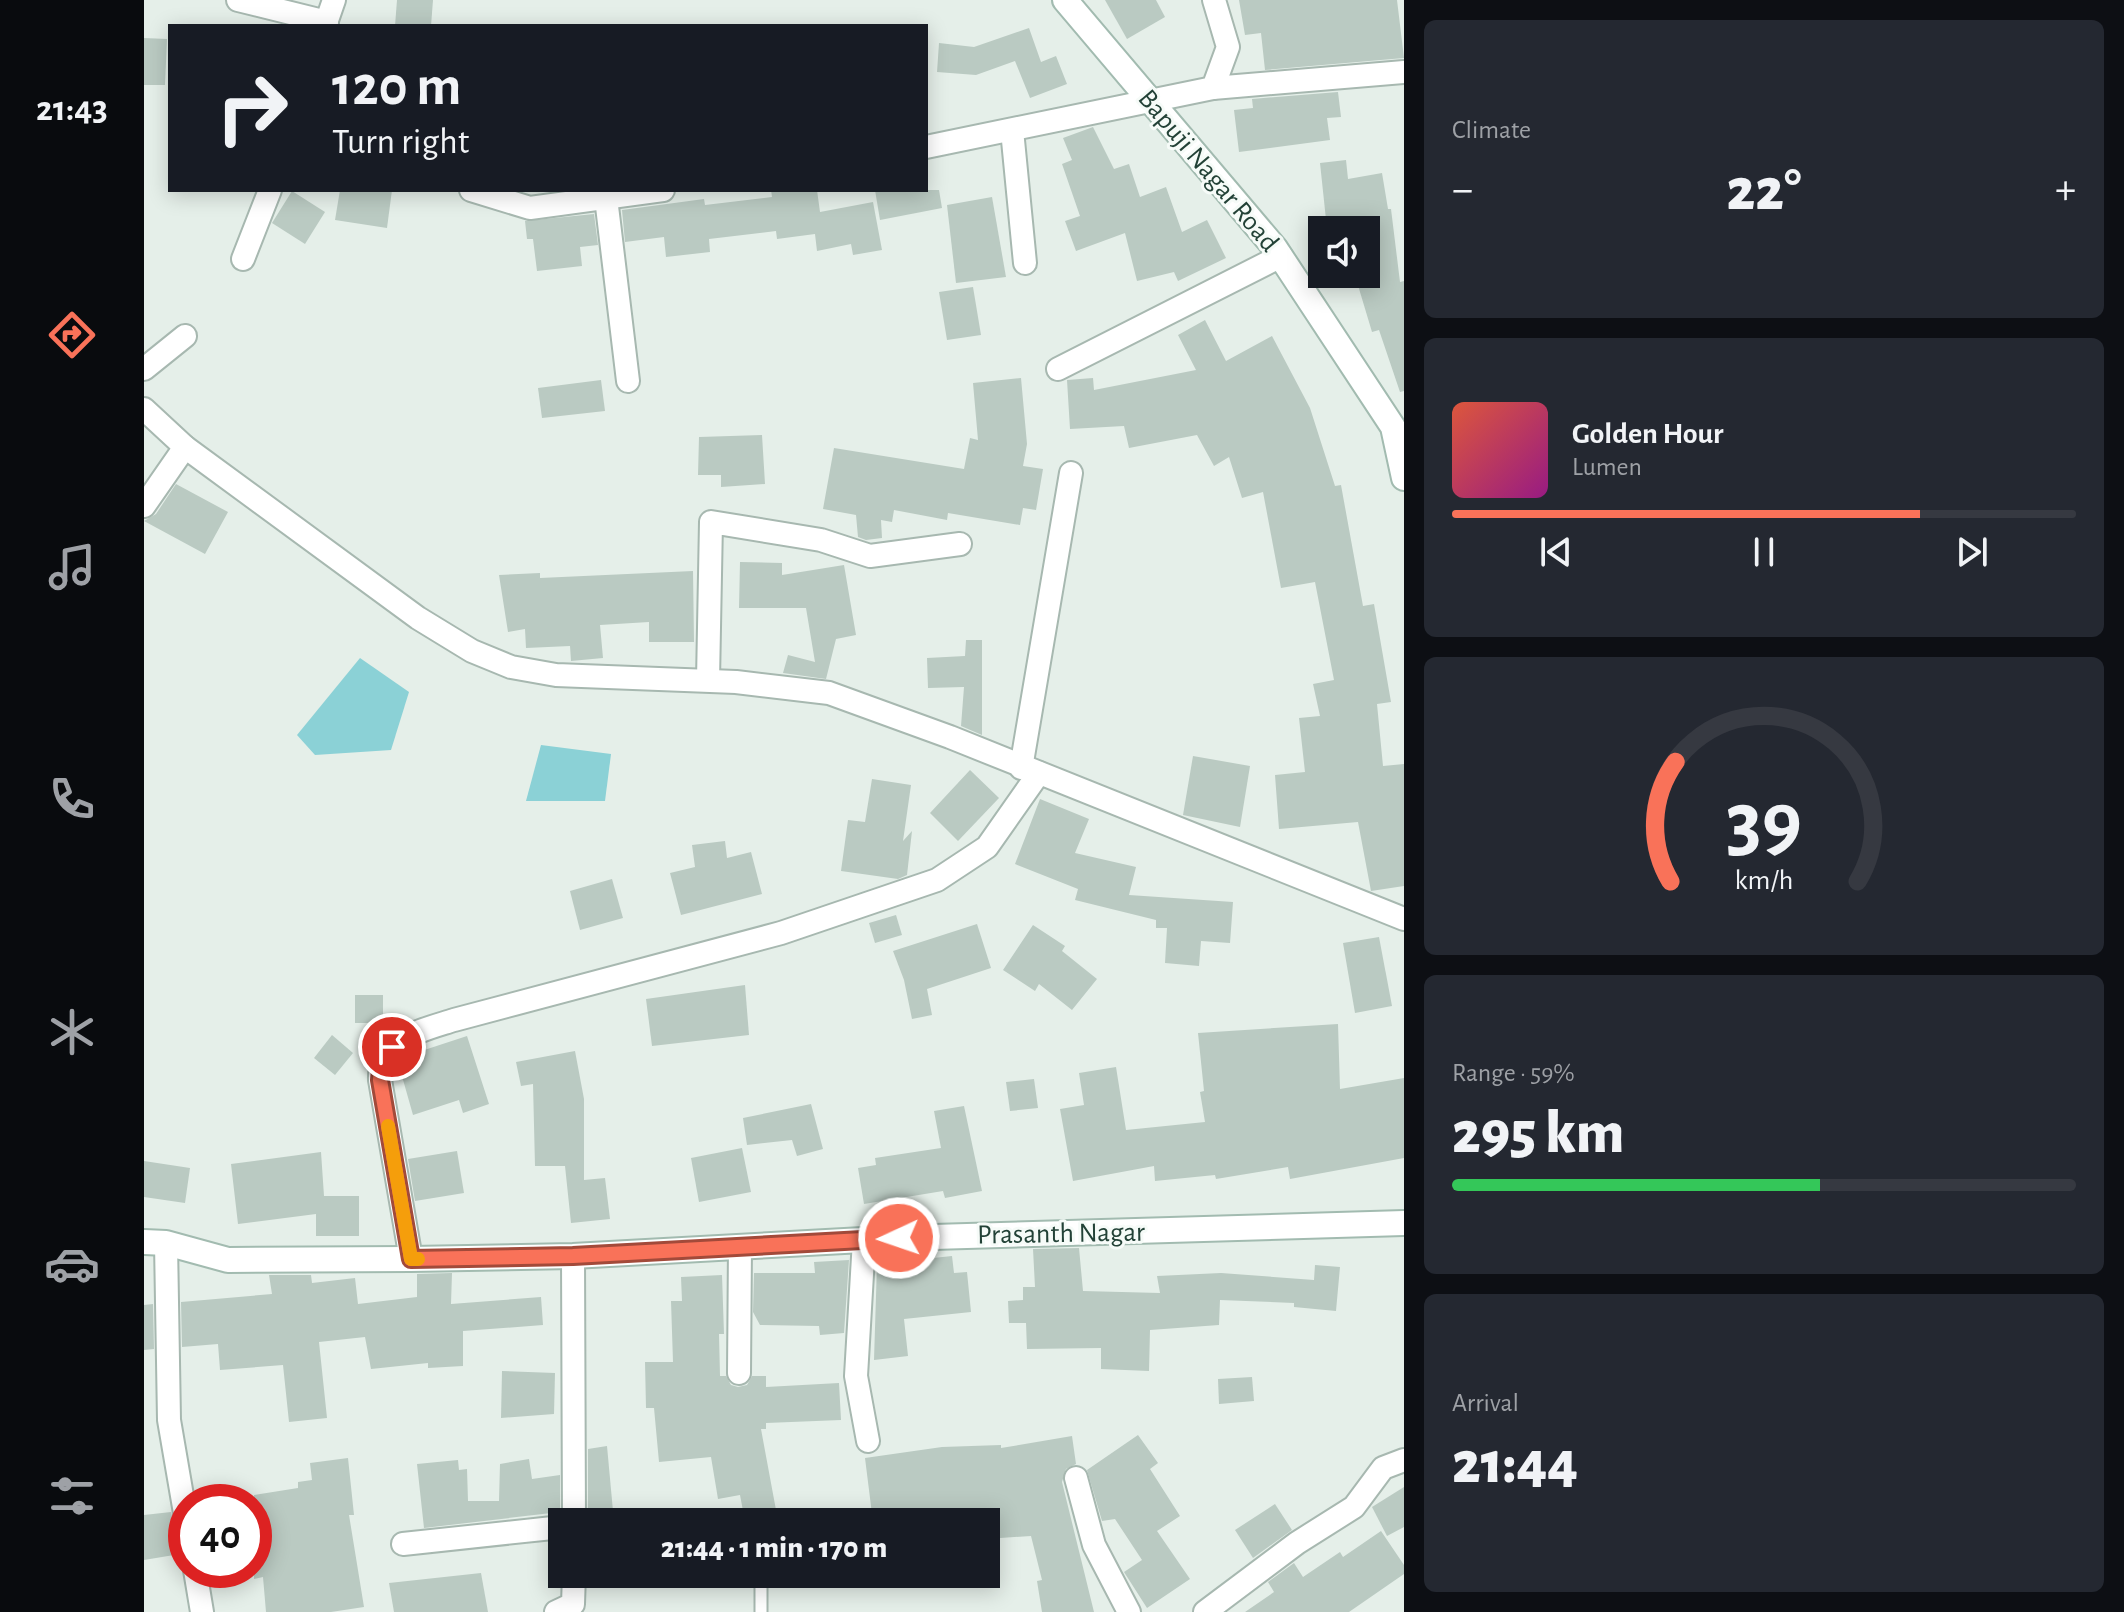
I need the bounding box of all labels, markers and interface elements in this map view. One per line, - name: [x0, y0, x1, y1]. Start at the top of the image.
- icon: right: [200, 56, 304, 160]
- text: 120 m: [332, 59, 461, 115]
- street label: Bapuji Nagar Road: [1132, 85, 1284, 257]
- text: 21:43: [36, 91, 108, 127]
- text: Climate: [1452, 117, 1531, 143]
- text: Turn right: [332, 124, 469, 160]
- text: 22°: [1727, 161, 1802, 221]
- text: −: [1452, 168, 1473, 212]
- text: +: [2055, 168, 2076, 212]
- map controls: [1308, 216, 1380, 288]
- button: sound: [1308, 216, 1380, 288]
- icon: directions: [44, 307, 100, 363]
- text: Golden Hour: [1572, 419, 1724, 449]
- text: Lumen: [1572, 454, 1642, 480]
- icon: previous: [1534, 530, 1578, 574]
- icon: pause: [1742, 530, 1786, 574]
- icon: next: [1950, 530, 1994, 574]
- icon: music: [44, 539, 100, 595]
- icon: phone: [44, 771, 100, 827]
- text: 39: [1726, 781, 1802, 865]
- text: km/h: [1735, 866, 1793, 895]
- icon: climate: [44, 1004, 100, 1060]
- pin: [358, 1013, 426, 1081]
- icon: arrive: [370, 1025, 414, 1069]
- text: Range · 59%: [1452, 1060, 1575, 1086]
- text: 295 km: [1452, 1104, 1624, 1164]
- position arrow: [857, 1196, 941, 1280]
- street label: Prasanth Nagar: [977, 1219, 1145, 1249]
- icon: car: [44, 1236, 100, 1292]
- text: Arrival: [1452, 1390, 1519, 1416]
- text: 21:44: [1452, 1434, 1578, 1494]
- icon: filters: [44, 1468, 100, 1524]
- speed limit sign: 40: [168, 1484, 272, 1588]
- text: 21:44 · 1 min · 170 m: [661, 1533, 887, 1563]

